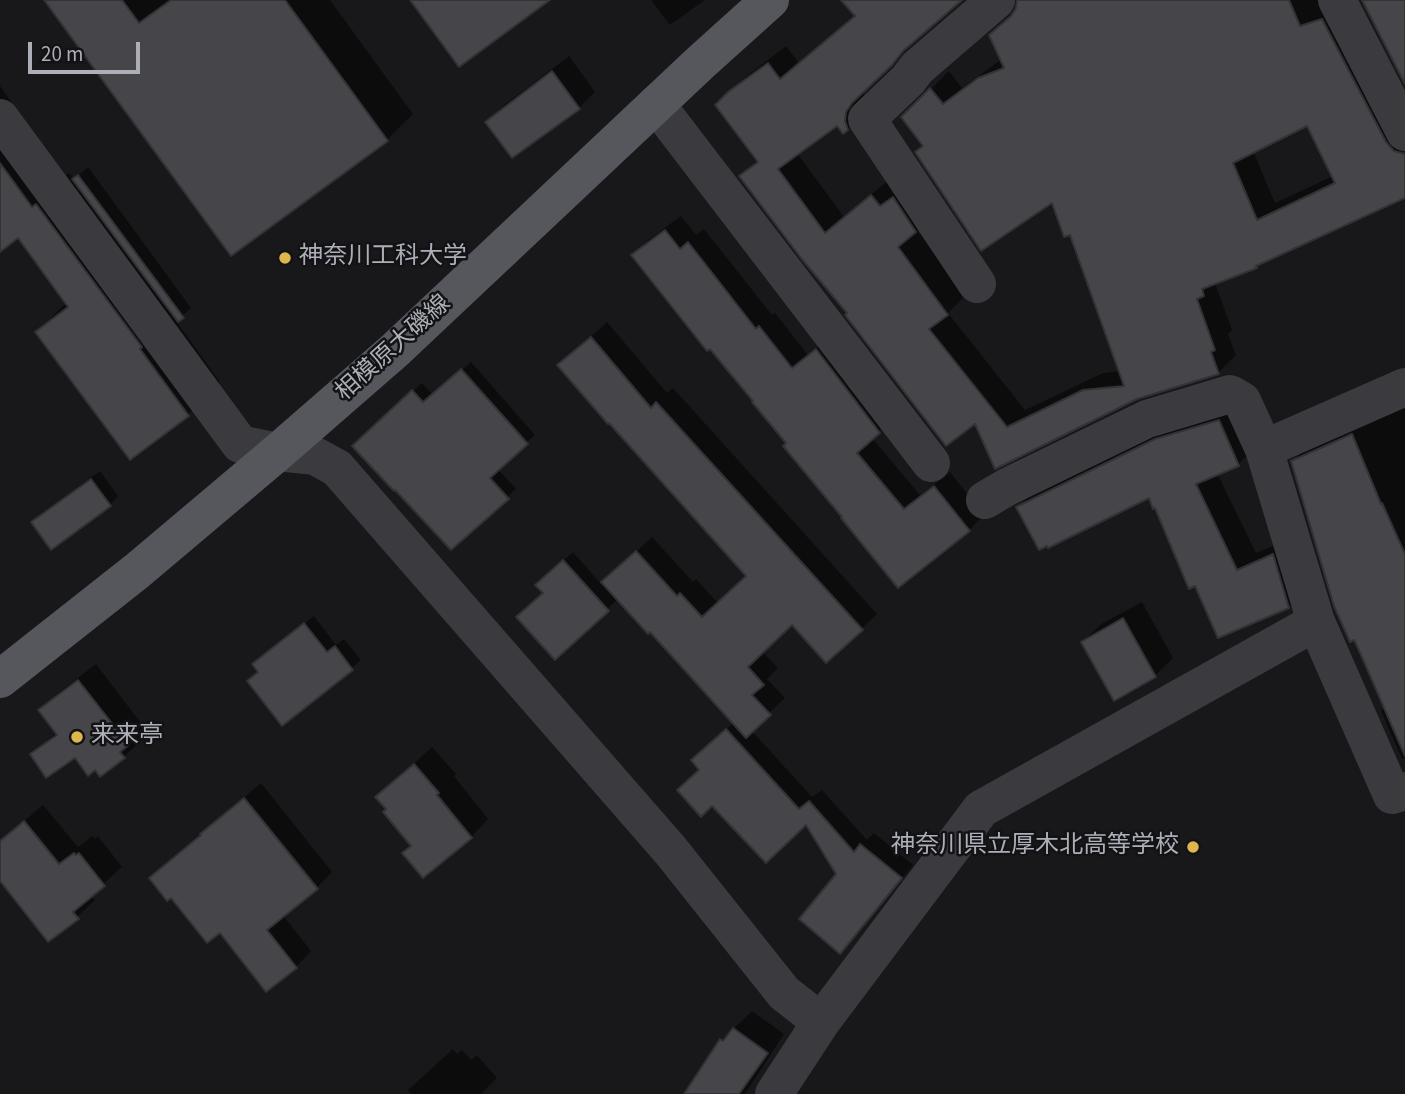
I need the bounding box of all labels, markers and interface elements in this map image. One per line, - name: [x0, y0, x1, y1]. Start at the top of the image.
- scale bar: [32, 28, 144, 72]
- text: 20 m: [41, 39, 83, 69]
- place label: 神奈川工科大学: [299, 244, 467, 272]
- marker: 神奈川工科大学: [277, 250, 293, 266]
- street label: 相模原大磯線: [331, 290, 457, 408]
- place label: 来来亭: [91, 723, 163, 751]
- marker: 来来亭: [69, 729, 85, 745]
- place label: 神奈川県立厚木北高等学校: [891, 833, 1179, 861]
- marker: 神奈川県立厚木北高等学校: [1185, 839, 1201, 855]

